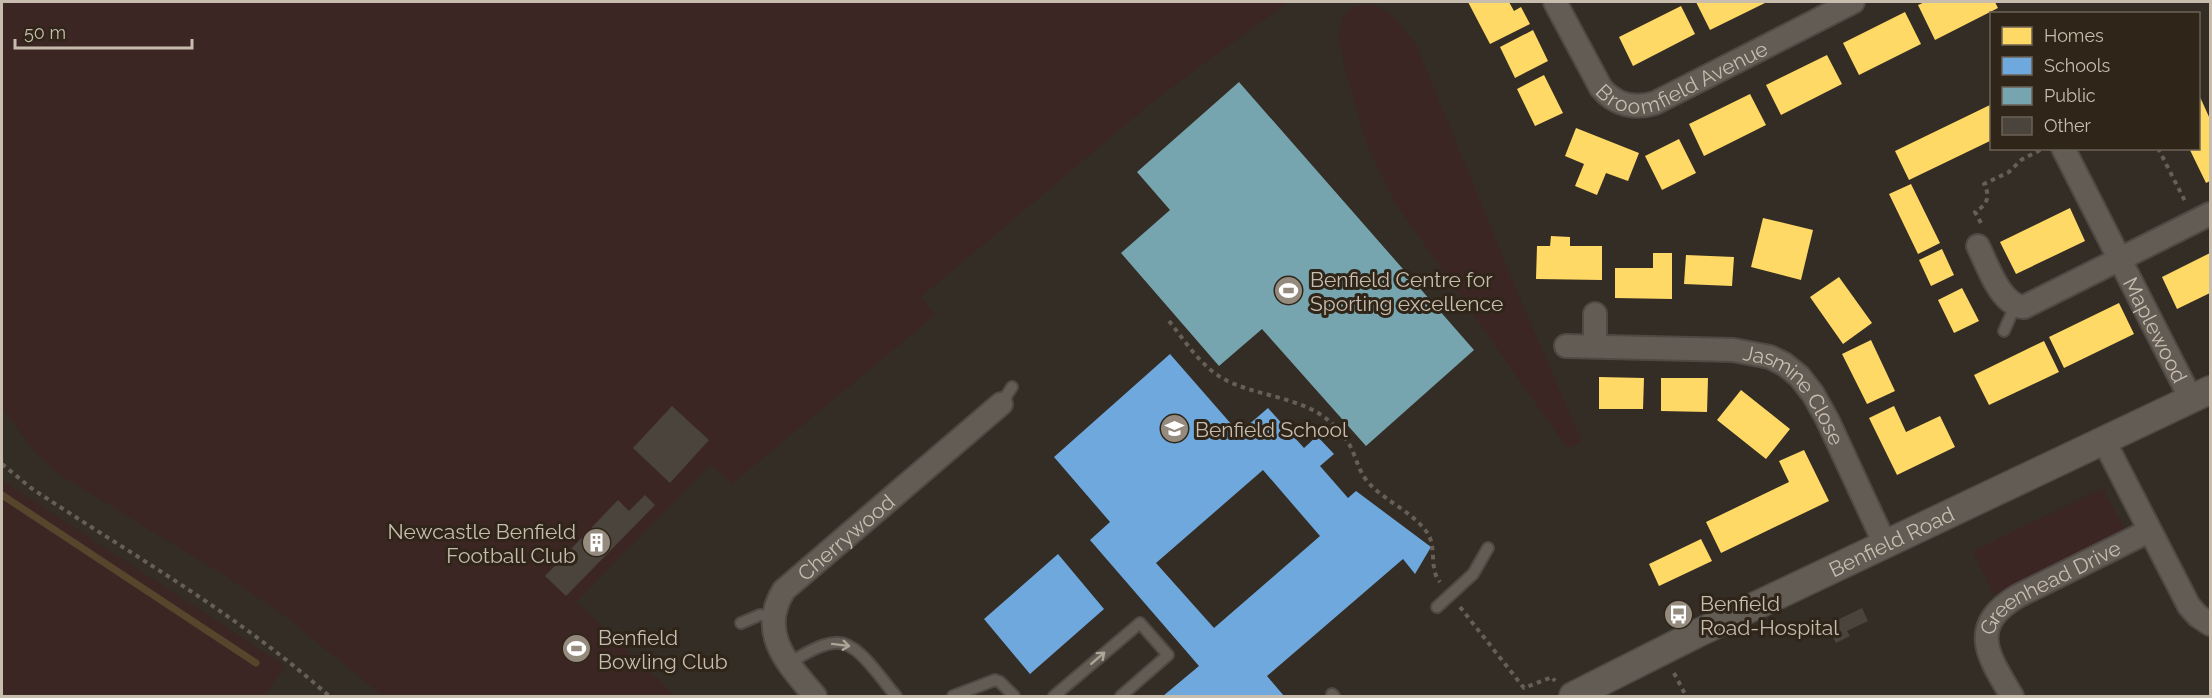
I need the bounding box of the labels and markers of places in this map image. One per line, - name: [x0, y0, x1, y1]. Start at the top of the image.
- place label: Benfield Centre for Sporting excellence: [1310, 267, 1503, 316]
- sports icon: Benfield Centre for Sporting excellence: [1273, 275, 1305, 307]
- school or university icon: Benfield School: [1158, 413, 1190, 445]
- place label: Benfield School: [1195, 417, 1348, 442]
- place label: Newcastle Benfield Football Club: [388, 519, 576, 568]
- building icon: Newcastle Benfield Football Club: [581, 527, 613, 559]
- place label: Benfield Road-Hospital: [1700, 591, 1839, 640]
- bus stop icon: Benfield Road-Hospital: [1663, 599, 1695, 631]
- place label: Benfield Bowling Club: [598, 625, 728, 674]
- sports icon: Benfield Bowling Club: [561, 633, 593, 665]

